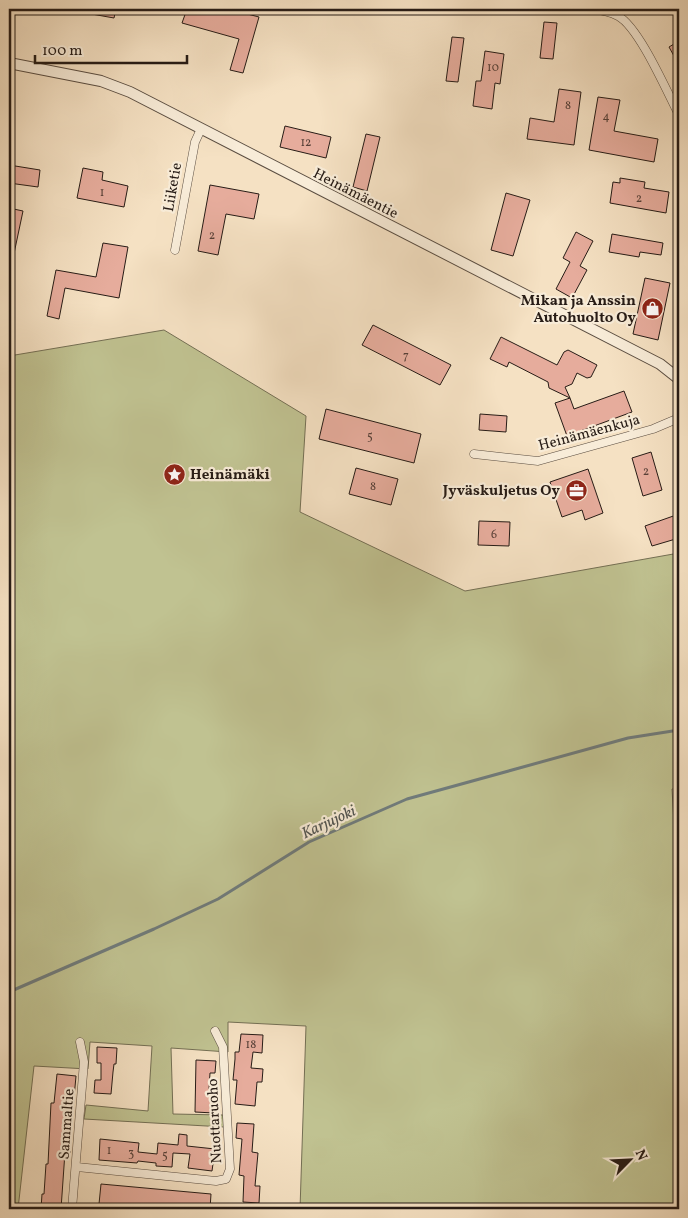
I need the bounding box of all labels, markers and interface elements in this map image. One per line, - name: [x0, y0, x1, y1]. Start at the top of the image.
- scale bar: [35, 32, 188, 64]
- text: 100 m: [42, 41, 82, 62]
- house number: 10: [487, 60, 499, 76]
- house number: 8: [565, 98, 571, 114]
- house number: 4: [602, 109, 610, 125]
- house number: 12: [300, 135, 312, 151]
- street label: Liiketie: [159, 161, 188, 213]
- street label: Heinämäentie: [309, 164, 402, 225]
- house number: 1: [100, 185, 104, 201]
- house number: 2: [636, 191, 642, 207]
- house number: 2: [209, 228, 215, 244]
- place label: Mikan ja Anssin Autohuolto Oy: [521, 291, 637, 329]
- shop icon: Mikan ja Anssin Autohuolto Oy: [640, 297, 664, 321]
- house number: 7: [403, 348, 409, 364]
- street label: Heinämäenkuja: [536, 410, 643, 457]
- house number: 5: [367, 429, 373, 445]
- place icon: Heinämäki: [162, 462, 186, 486]
- house number: 2: [643, 464, 649, 480]
- place label: Heinämäki: [190, 465, 270, 486]
- office icon: Jyväskuljetus Oy: [564, 478, 588, 502]
- house number: 8: [370, 479, 376, 495]
- place label: Jyväskuljetus Oy: [442, 481, 561, 502]
- house number: 6: [491, 527, 497, 543]
- water label: Karjujoki: [298, 800, 361, 845]
- house number: 18: [246, 1037, 256, 1053]
- street label: Nuottaruoho: [203, 1078, 228, 1164]
- street label: Sammaltie: [55, 1088, 80, 1160]
- north arrow: [606, 1136, 656, 1186]
- house number: 1: [107, 1143, 111, 1159]
- house number: 3: [128, 1146, 134, 1162]
- text: N: [630, 1147, 651, 1164]
- house number: 5: [162, 1148, 168, 1164]

